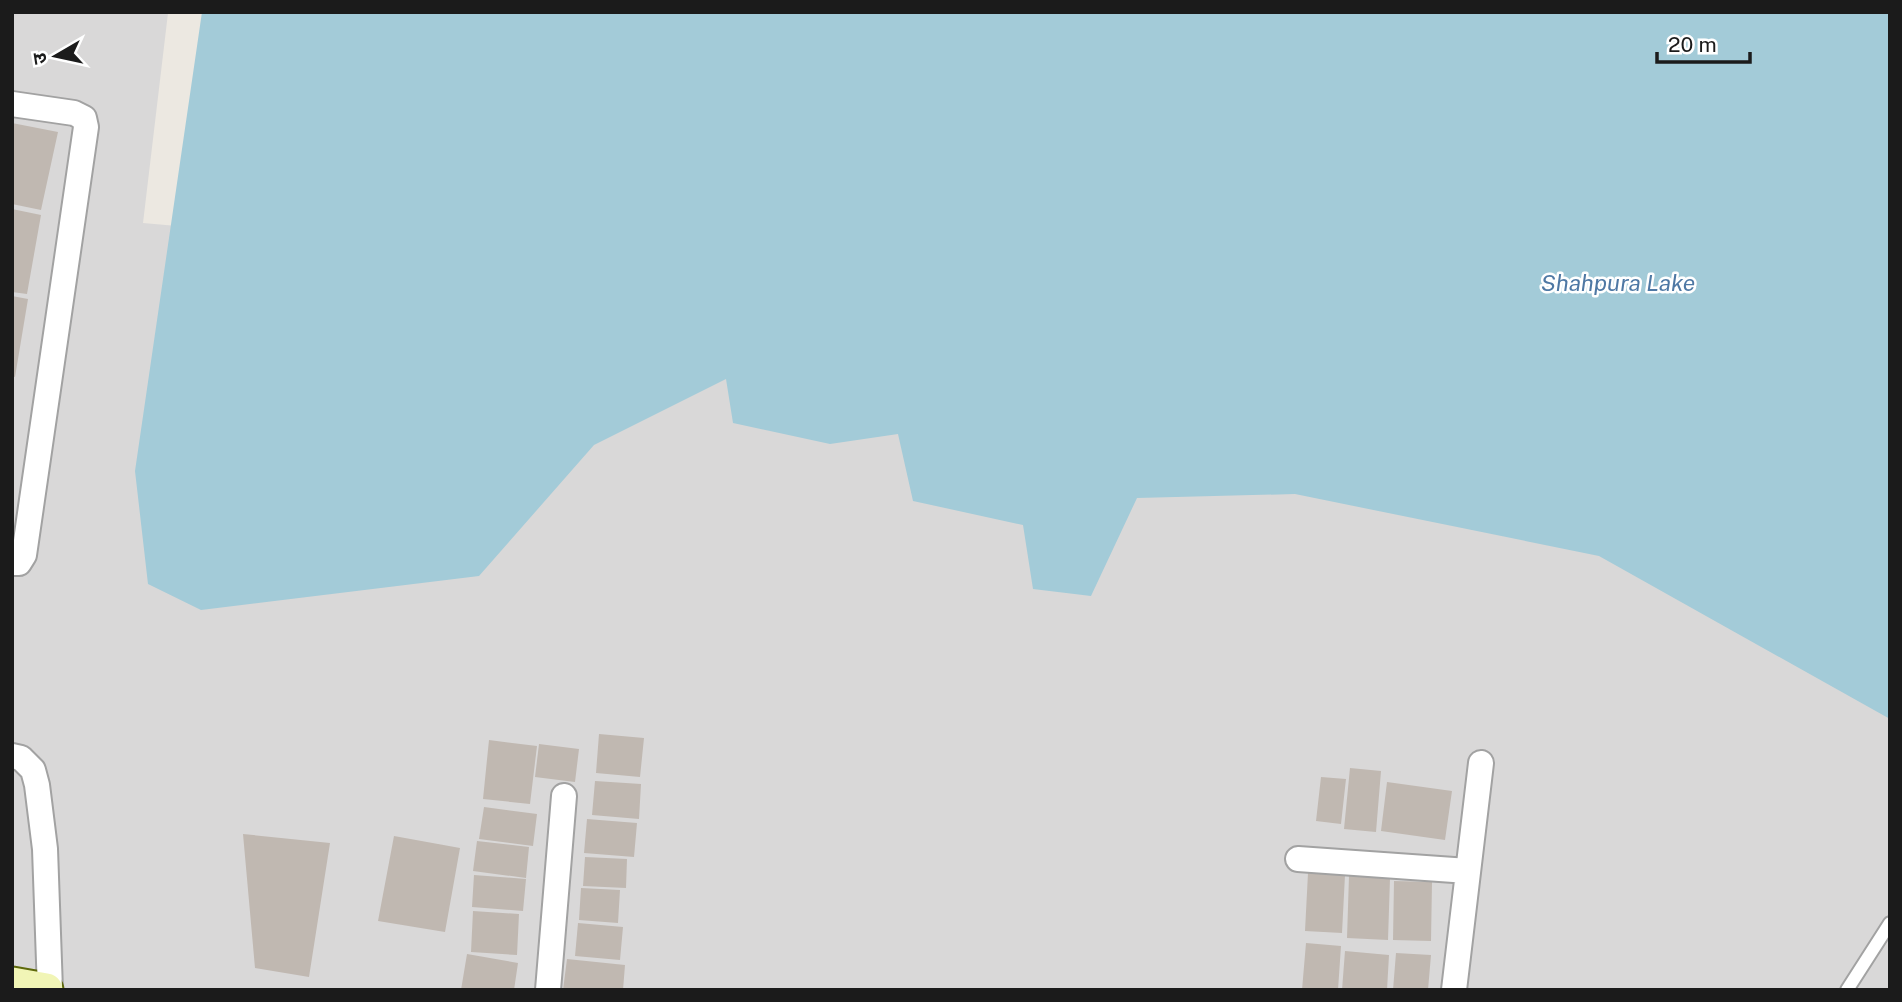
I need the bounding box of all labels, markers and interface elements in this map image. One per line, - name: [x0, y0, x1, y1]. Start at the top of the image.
- north arrow: [21, 21, 91, 91]
- scale bar: [1657, 21, 1750, 65]
- text: 20 m: [1668, 32, 1717, 57]
- text: उ: [27, 51, 51, 66]
- water label: Shahpura Lake: [1541, 269, 1695, 296]

